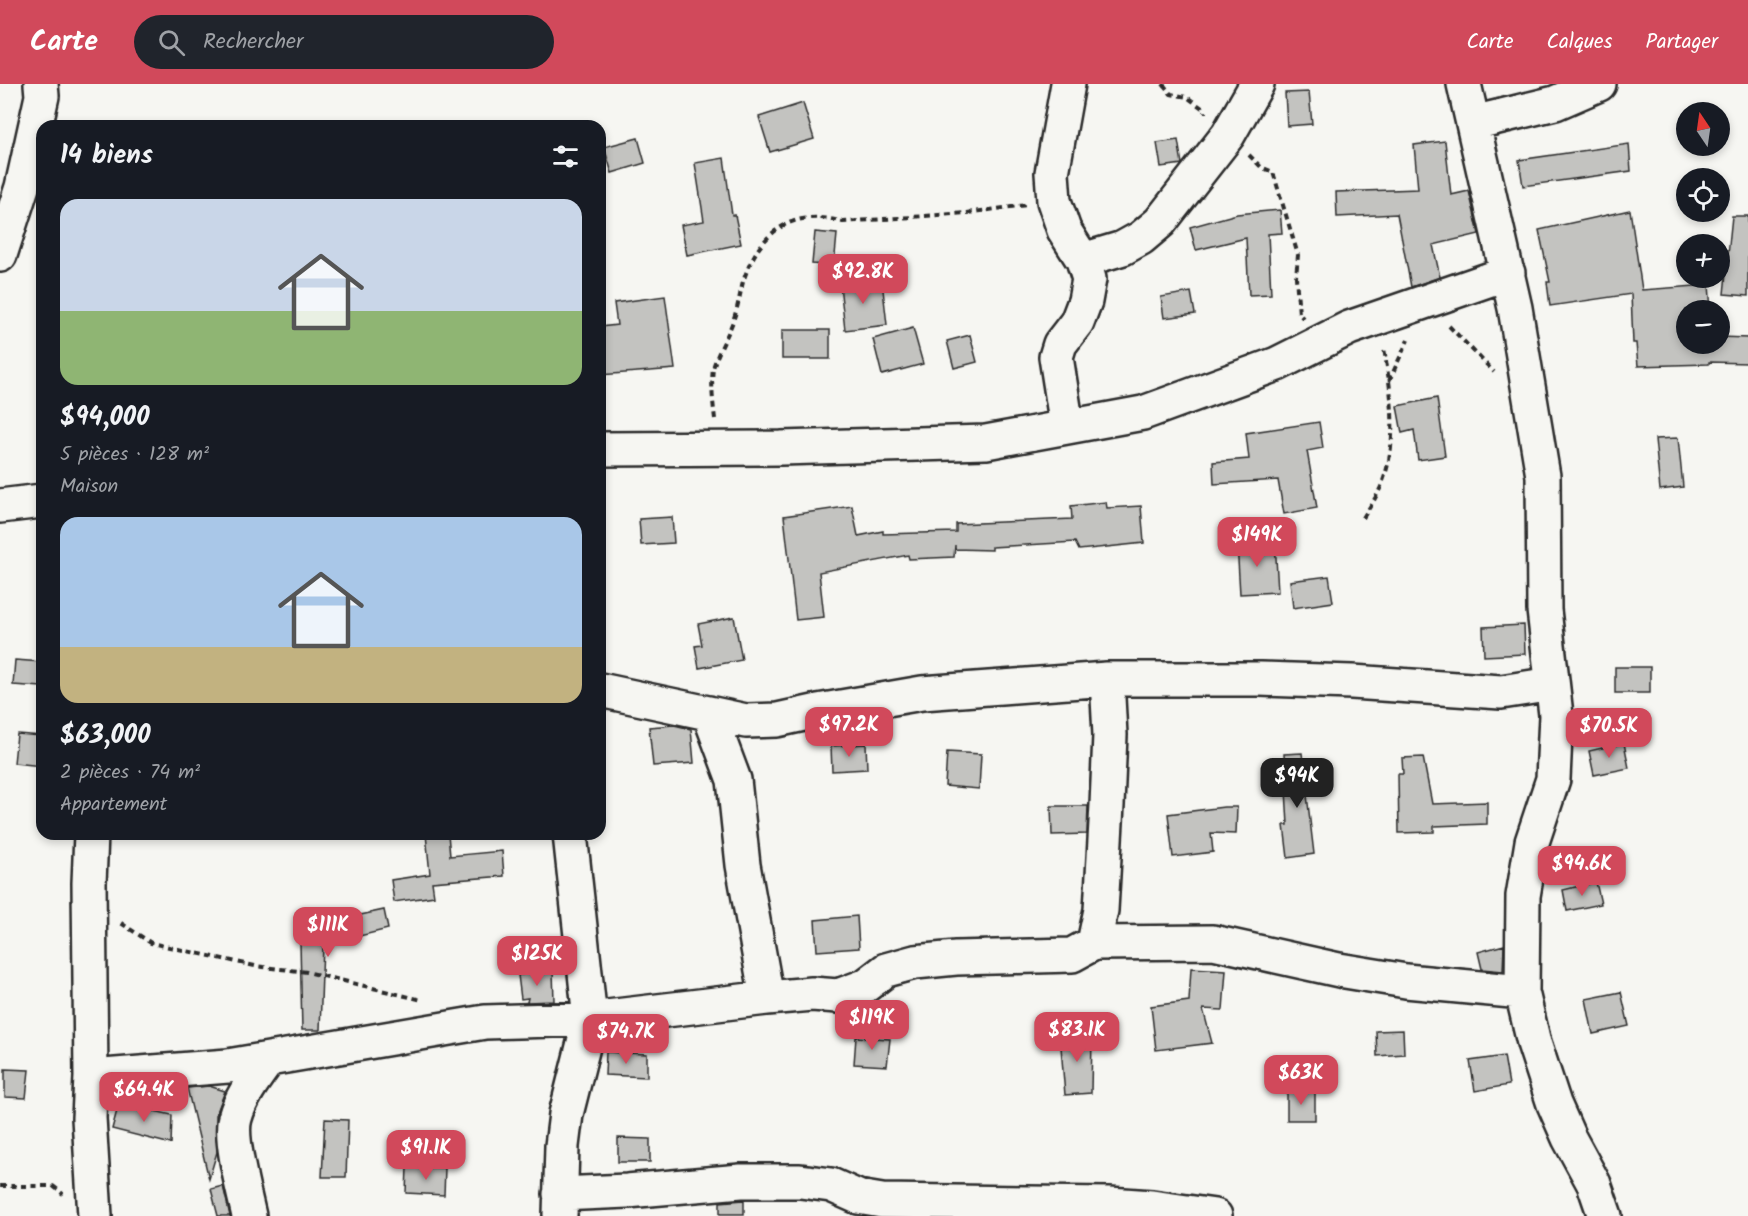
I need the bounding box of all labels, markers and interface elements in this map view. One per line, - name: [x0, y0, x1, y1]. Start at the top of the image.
- search box: [134, 15, 554, 69]
- text: Carte: [30, 20, 98, 65]
- text: Rechercher: [203, 25, 303, 60]
- icon: search: [155, 26, 188, 59]
- text: Carte: [1466, 26, 1513, 59]
- text: Calques: [1546, 26, 1612, 59]
- text: Partager: [1645, 26, 1718, 59]
- north arrow: [1676, 102, 1730, 156]
- map controls: [1676, 102, 1730, 354]
- text: 14 biens: [60, 135, 153, 177]
- icon: filters: [549, 140, 582, 173]
- button: locate: [1676, 168, 1730, 222]
- button: +: [1676, 234, 1730, 288]
- icon: home: [267, 238, 375, 346]
- pin: $92.8K: [814, 254, 912, 305]
- text: $92.8K: [832, 257, 894, 289]
- button: −: [1676, 300, 1730, 354]
- text: $94,000: [60, 397, 150, 439]
- text: 5 pièces · 128 m²: [60, 439, 209, 471]
- text: Maison: [60, 471, 118, 503]
- pin: $149K: [1215, 517, 1299, 568]
- text: $149K: [1232, 520, 1282, 552]
- icon: home: [267, 556, 375, 664]
- pin: $97.2K: [800, 707, 898, 758]
- pin: $70.5K: [1560, 708, 1658, 759]
- text: $97.2K: [819, 710, 879, 742]
- text: $70.5K: [1580, 711, 1638, 743]
- text: $63,000: [60, 715, 151, 757]
- text: 2 pièces · 74 m²: [60, 757, 200, 789]
- pin: $94K: [1261, 758, 1333, 809]
- text: $94K: [1275, 761, 1319, 793]
- text: Appartement: [60, 789, 167, 821]
- pin: $94.6K: [1533, 846, 1631, 897]
- text: $94.6K: [1552, 849, 1612, 881]
- pin: $111K: [286, 907, 370, 958]
- text: $111K: [307, 910, 349, 942]
- pin: $125K: [495, 936, 579, 987]
- text: $125K: [511, 939, 563, 971]
- pin: $119K: [830, 1000, 914, 1051]
- text: $119K: [849, 1003, 895, 1035]
- pin: $83.1K: [1028, 1012, 1126, 1063]
- pin: $74.7K: [577, 1014, 675, 1065]
- text: $83.1K: [1048, 1015, 1106, 1047]
- text: $74.7K: [597, 1017, 655, 1049]
- pin: $63K: [1265, 1055, 1337, 1106]
- text: $63K: [1278, 1058, 1324, 1090]
- pin: $64.4K: [95, 1072, 193, 1123]
- text: $64.4K: [113, 1075, 175, 1107]
- pin: $91.1K: [377, 1130, 475, 1181]
- text: $91.1K: [401, 1133, 451, 1165]

